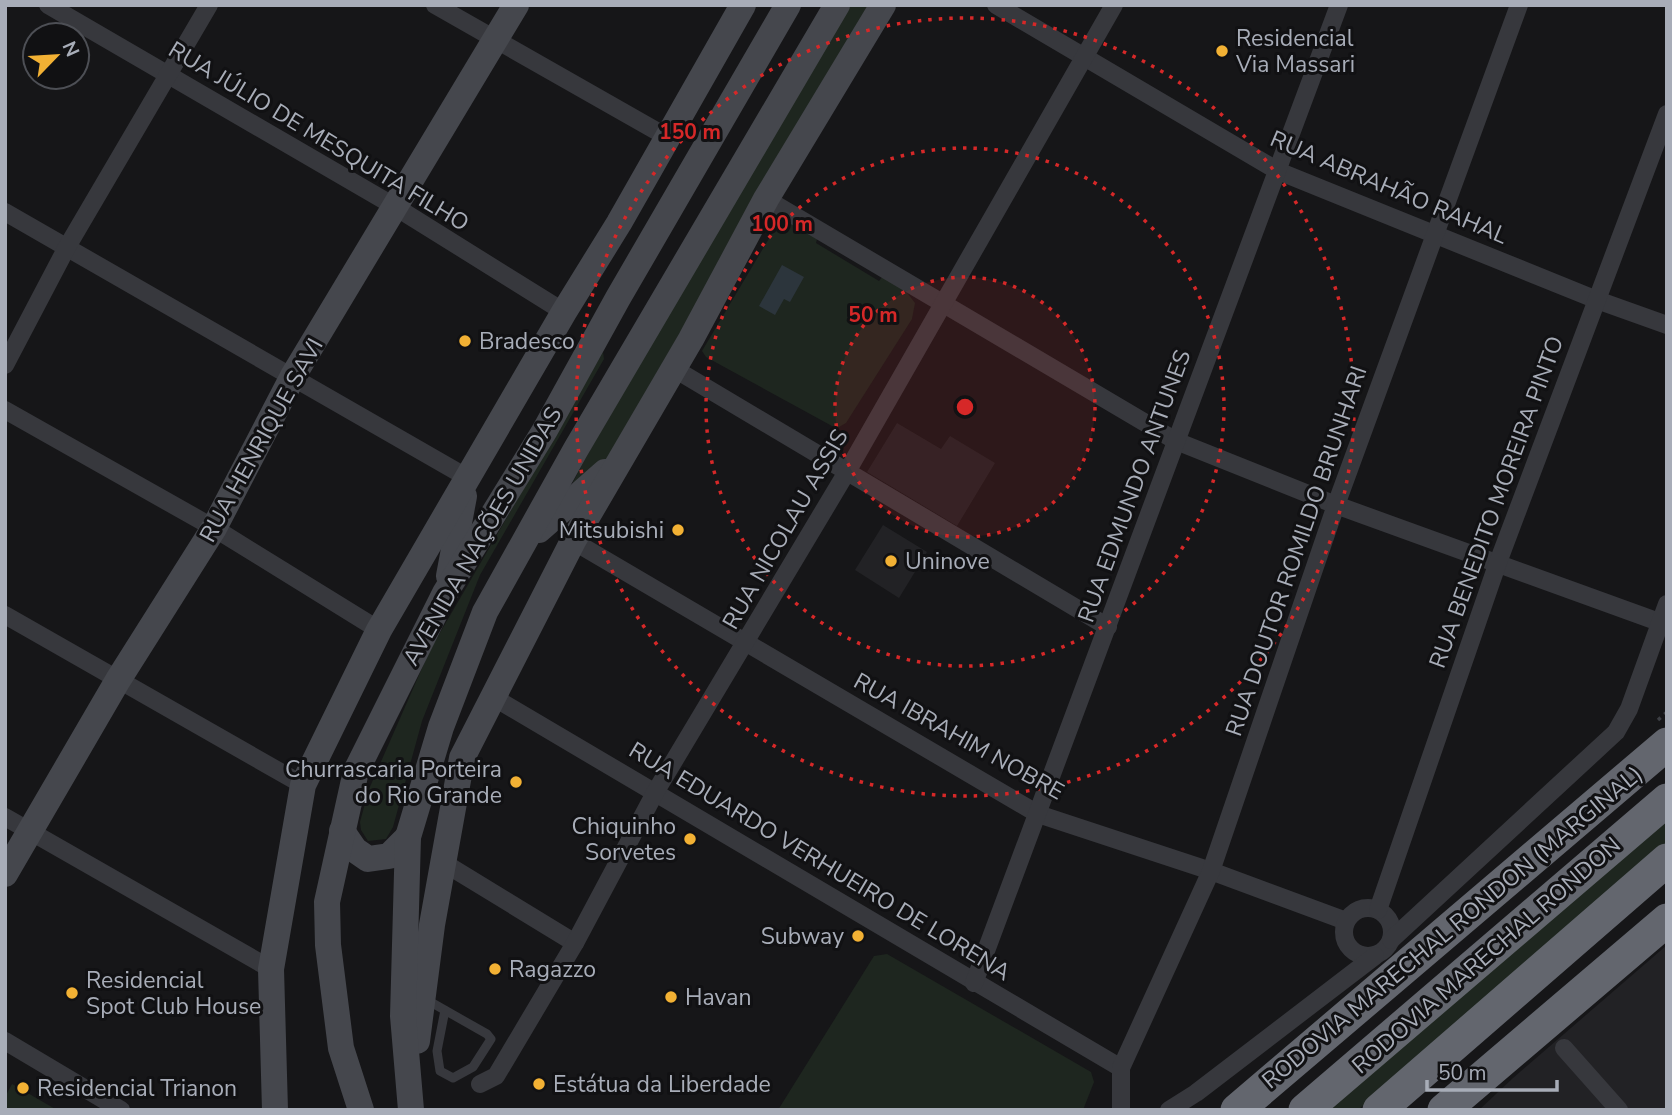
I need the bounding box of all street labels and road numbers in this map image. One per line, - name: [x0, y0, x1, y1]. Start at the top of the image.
- street label: RUA JÚLIO DE MESQUITA FILHO: [163, 34, 475, 239]
- street label: RUA ABRAHÃO RAHAL: [1265, 123, 1513, 252]
- street label: RUA BENEDITO MOREIRA PINTO: [1422, 332, 1571, 672]
- street label: RUA HENRIQUE SAVI: [192, 333, 330, 548]
- street label: RUA EDMUNDO ANTUNES: [1071, 346, 1198, 627]
- street label: RUA DOUTOR ROMILDO BRUNHARI: [1218, 362, 1375, 740]
- street label: AVENIDA NAÇÕES UNIDAS: [396, 401, 569, 671]
- street label: RUA NICOLAU ASSIS: [715, 423, 855, 635]
- street label: RUA IBRAHIM NOBRE: [848, 666, 1069, 807]
- street label: RUA EDUARDO VERHUEIRO DE LORENA: [623, 735, 1016, 988]
- street label: RODOVIA MARECHAL RONDON (MARGINAL): [1256, 760, 1648, 1094]
- street label: RODOVIA MARECHAL RONDON: [1346, 831, 1626, 1079]

